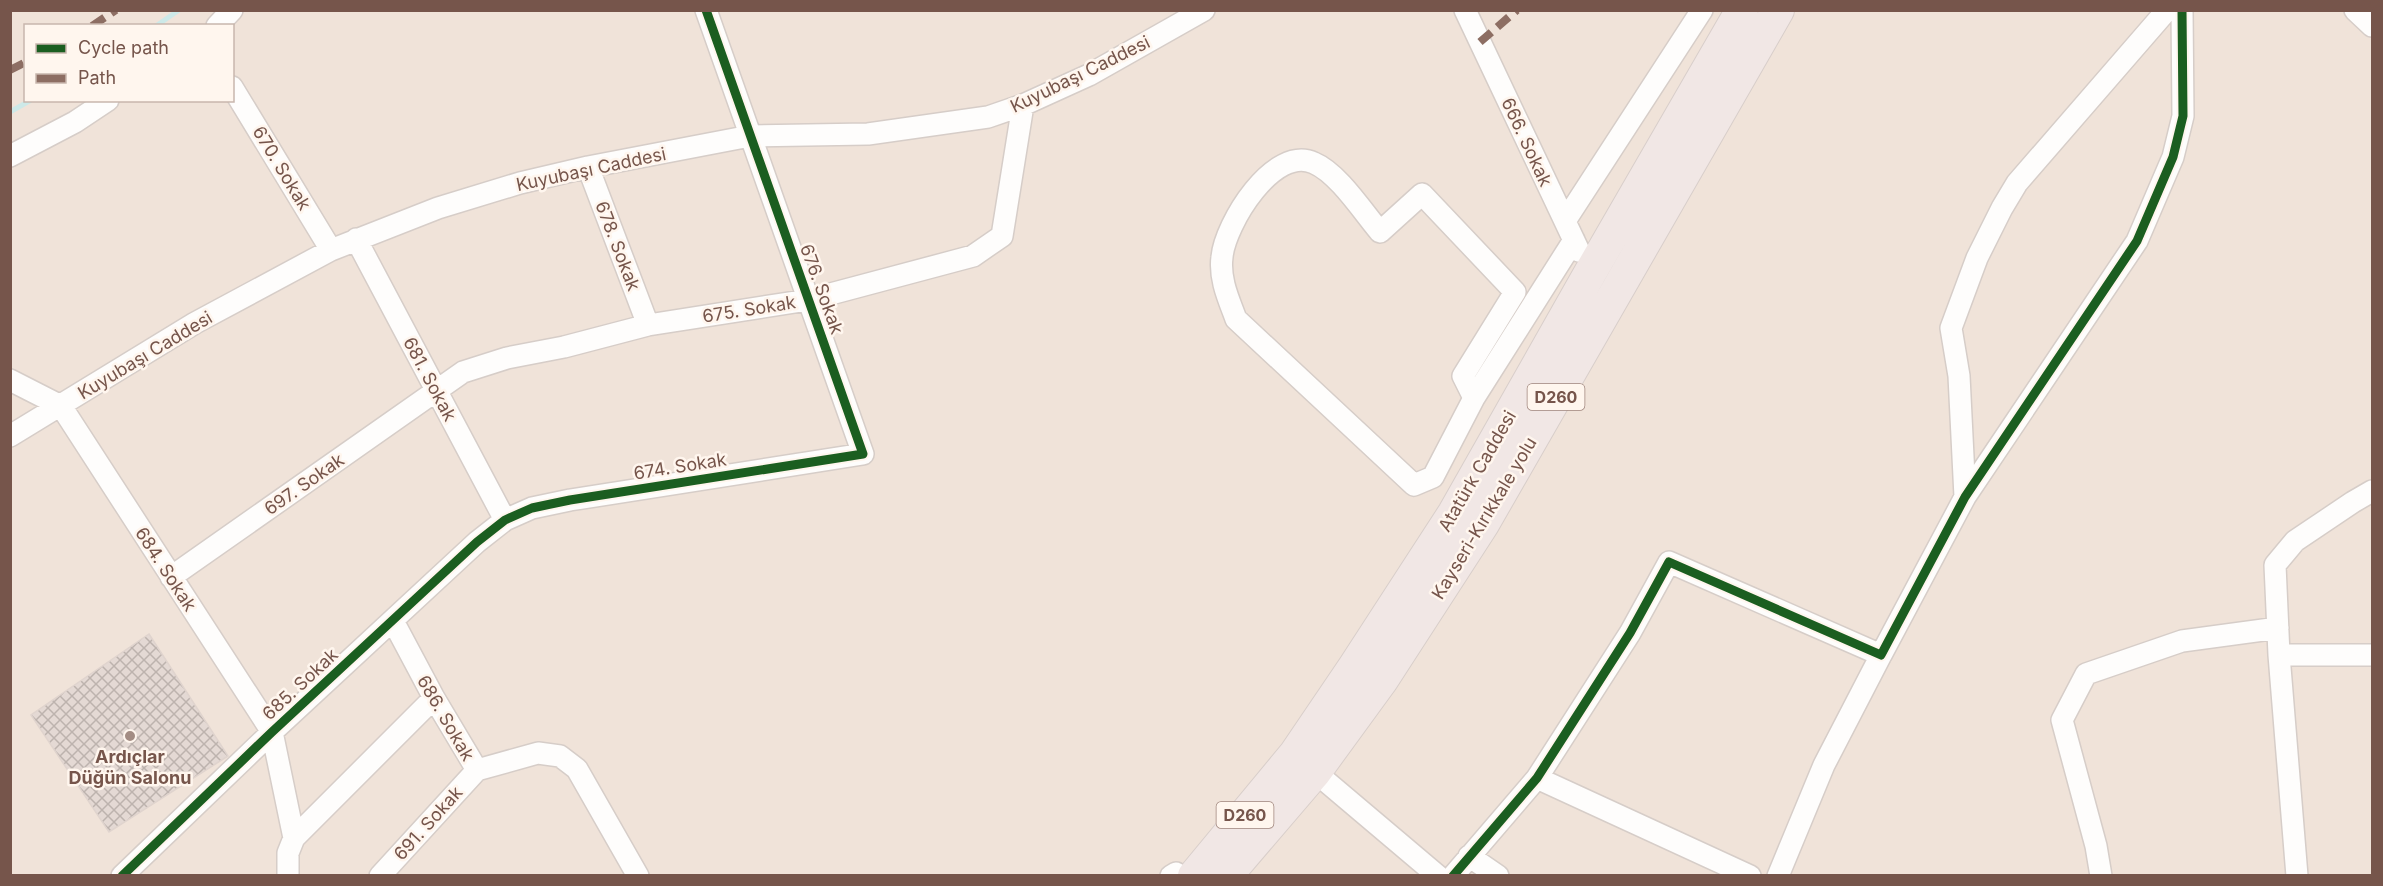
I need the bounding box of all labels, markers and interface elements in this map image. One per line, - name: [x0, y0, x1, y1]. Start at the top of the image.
- legend: [24, 24, 234, 102]
- street label: Kuyubaşı Caddesi: [1007, 31, 1153, 117]
- text: Cycle path: [78, 37, 169, 58]
- text: Path: [78, 67, 116, 88]
- street label: 666. Sokak: [1497, 94, 1557, 190]
- street label: 670. Sokak: [249, 122, 315, 214]
- street label: Kuyubaşı Caddesi: [514, 143, 668, 195]
- street label: 678. Sokak: [591, 198, 645, 294]
- street label: 676. Sokak: [796, 241, 848, 337]
- street label: 675. Sokak: [701, 291, 797, 327]
- street label: Kuyubaşı Caddesi: [74, 307, 216, 403]
- street label: 681. Sokak: [399, 333, 461, 425]
- road number: D260: [1528, 384, 1584, 410]
- street label: Atatürk Caddesi: [1434, 407, 1520, 535]
- street label: Kayseri-Kırıkkale yolu: [1427, 433, 1541, 603]
- street label: 674. Sokak: [632, 448, 728, 484]
- street label: 697. Sokak: [260, 449, 348, 519]
- street label: 684. Sokak: [131, 523, 201, 615]
- street label: 685. Sokak: [258, 644, 342, 724]
- street label: 686. Sokak: [413, 671, 479, 765]
- marker: Ardıçlar Düğün Salonu: [123, 729, 137, 743]
- place label: Ardıçlar Düğün Salonu: [69, 746, 191, 788]
- street label: 691. Sokak: [389, 782, 467, 864]
- road number: D260: [1216, 802, 1274, 828]

